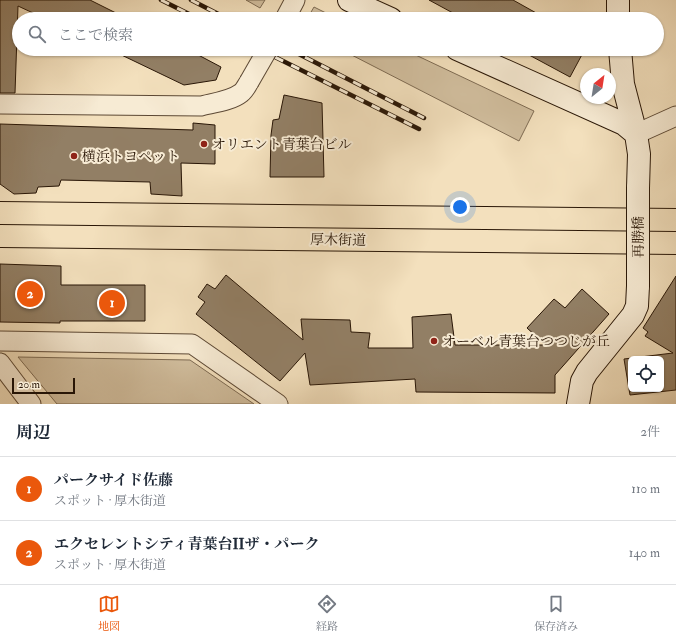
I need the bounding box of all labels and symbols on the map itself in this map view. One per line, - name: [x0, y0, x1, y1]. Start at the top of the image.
- north arrow: [580, 68, 616, 104]
- place label: オリエント青葉台ビル: [212, 136, 352, 153]
- marker: オリエント青葉台ビル: [199, 139, 209, 149]
- place label: 横浜トヨペット: [82, 148, 180, 165]
- marker: 横浜トヨペット: [69, 151, 79, 161]
- your location: [450, 197, 470, 217]
- street label: 再勝橋: [630, 216, 647, 258]
- street label: 厚木街道: [310, 231, 366, 249]
- pin: 2: [17, 279, 43, 309]
- pin: 1: [99, 288, 125, 318]
- place label: オーベル青葉台つつじが丘: [442, 333, 610, 350]
- marker: オーベル青葉台つつじが丘: [429, 336, 439, 346]
- scale bar: [12, 376, 75, 395]

